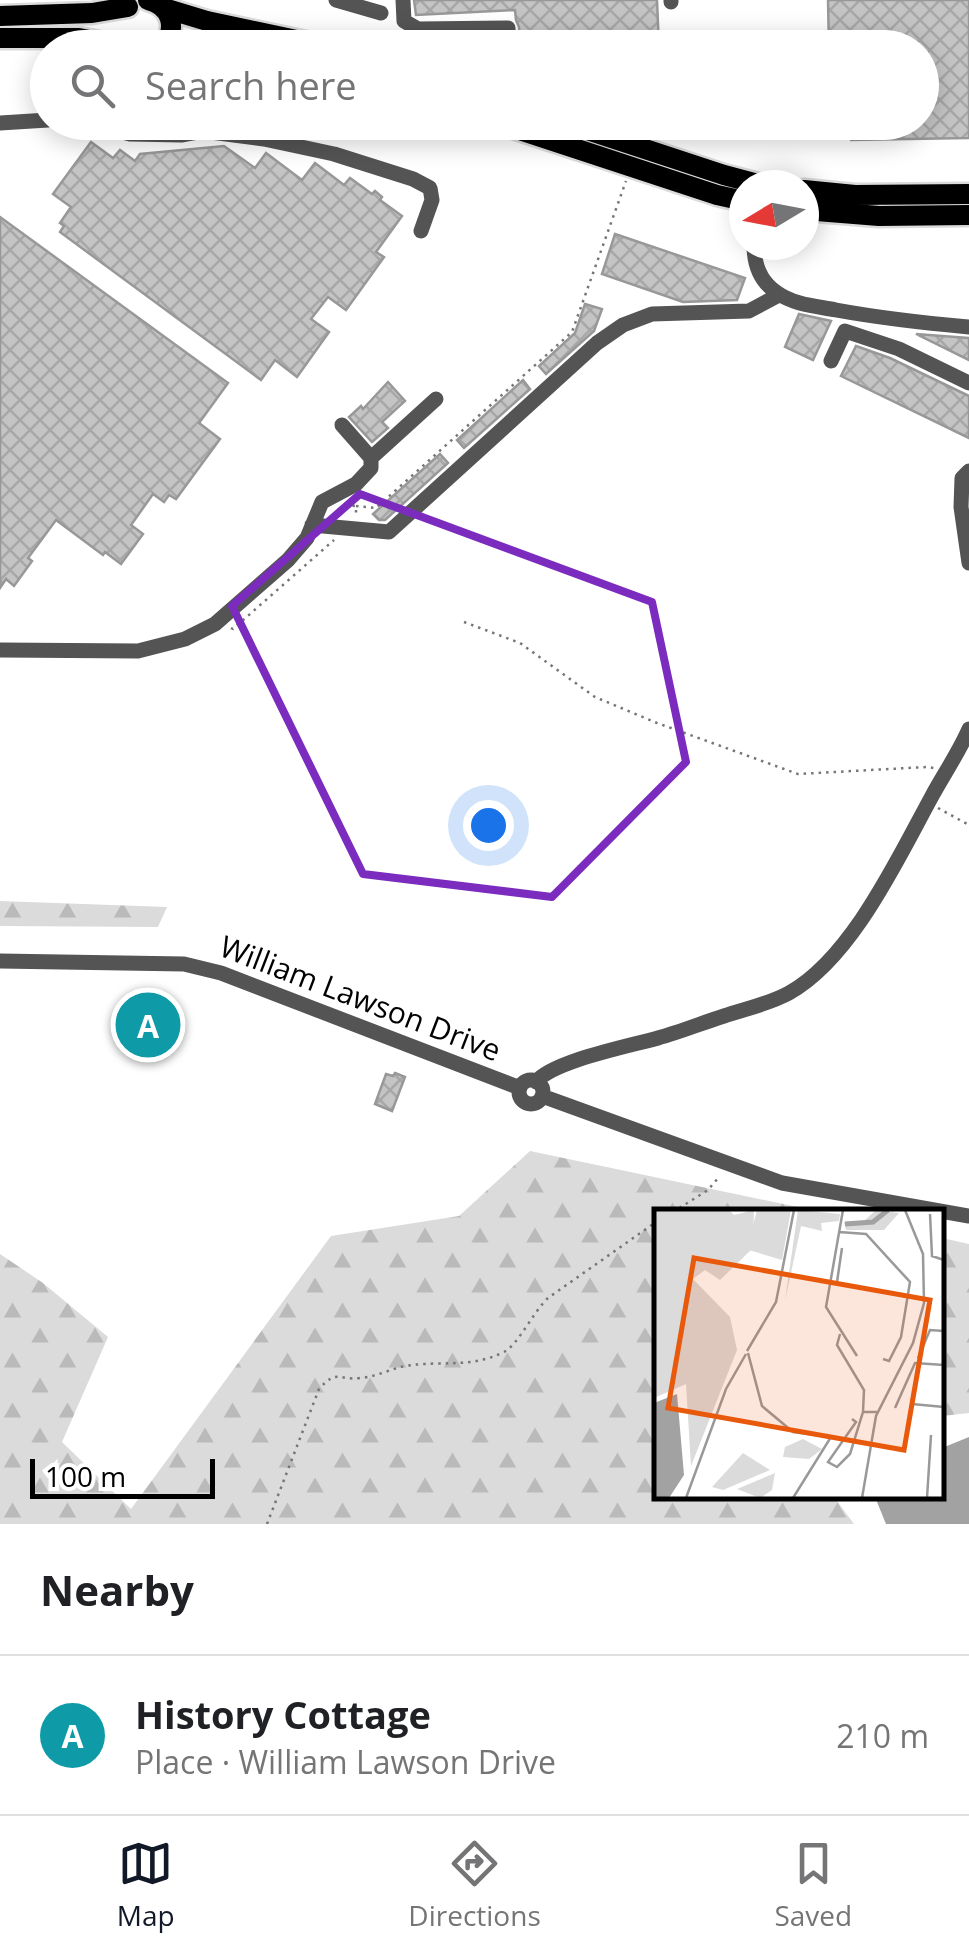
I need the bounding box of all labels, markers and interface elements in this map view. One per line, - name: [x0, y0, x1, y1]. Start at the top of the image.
- search box: [30, 30, 939, 140]
- icon: search: [65, 58, 120, 113]
- text: Search here: [145, 59, 357, 111]
- north arrow: [729, 170, 819, 260]
- your location: [463, 800, 514, 851]
- street label: William Lawson Drive: [214, 925, 507, 1070]
- pin: A: [116, 988, 180, 1062]
- inset map: [654, 1209, 944, 1499]
- scale bar: [30, 1454, 215, 1498]
- text: 100 m: [45, 1457, 126, 1495]
- text: Nearby: [40, 1561, 194, 1618]
- text: History Cottage: [135, 1688, 431, 1740]
- text: A: [61, 1714, 84, 1757]
- text: 210 m: [836, 1714, 929, 1757]
- text: Place · William Lawson Drive: [135, 1740, 556, 1783]
- tab: Map: [117, 1836, 175, 1934]
- tab: Directions: [408, 1836, 541, 1934]
- tab: Saved: [774, 1836, 852, 1934]

